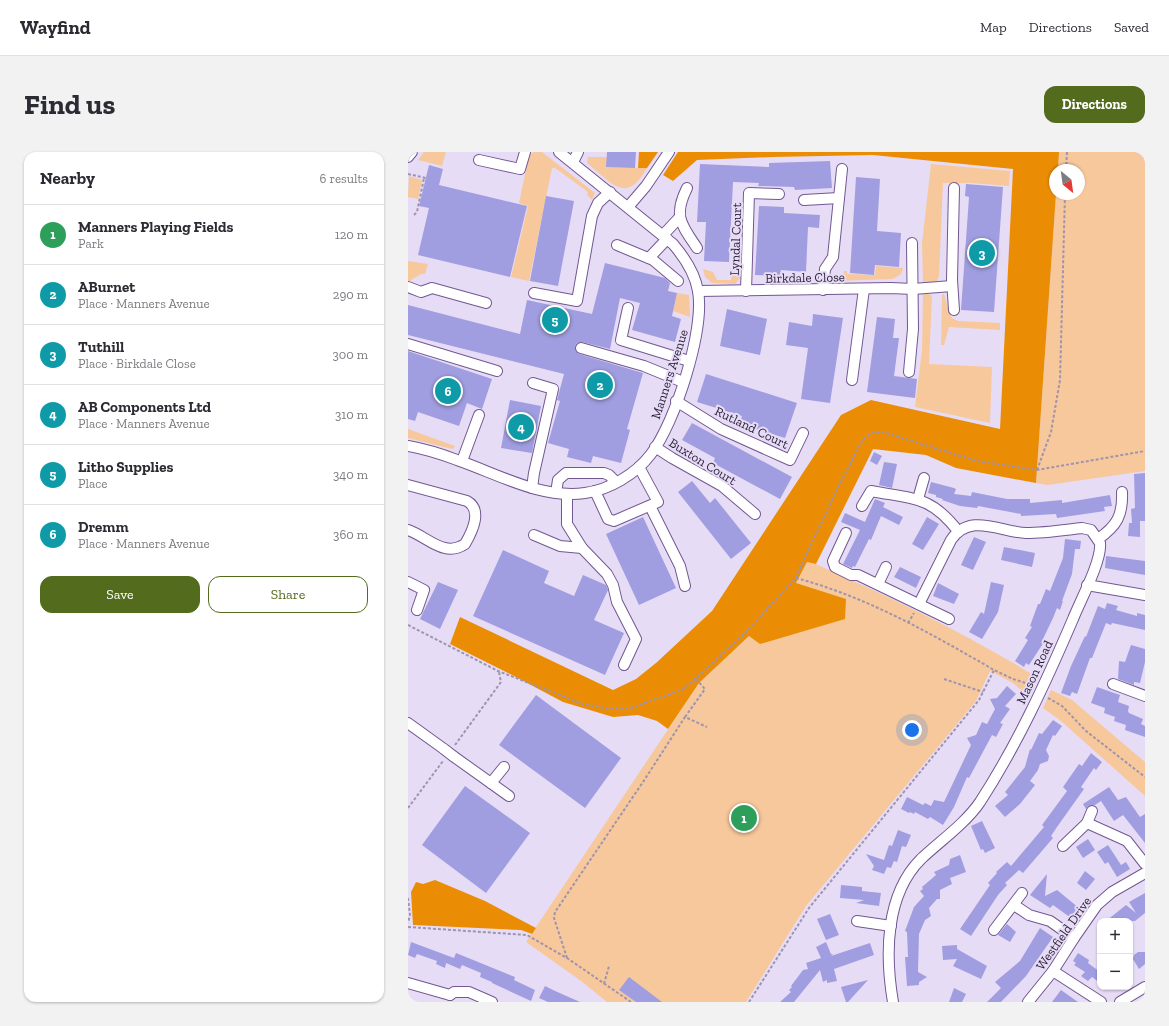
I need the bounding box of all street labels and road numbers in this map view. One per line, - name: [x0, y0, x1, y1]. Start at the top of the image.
- street label: Lyndal Court: [727, 202, 744, 276]
- street label: Birkdale Close: [765, 269, 845, 286]
- street label: Manners Avenue: [648, 327, 691, 421]
- street label: Rutland Court: [713, 403, 791, 452]
- street label: Buxton Court: [666, 435, 739, 488]
- street label: Mason Road: [1013, 638, 1056, 706]
- street label: Westfield Drive: [1033, 894, 1094, 973]

